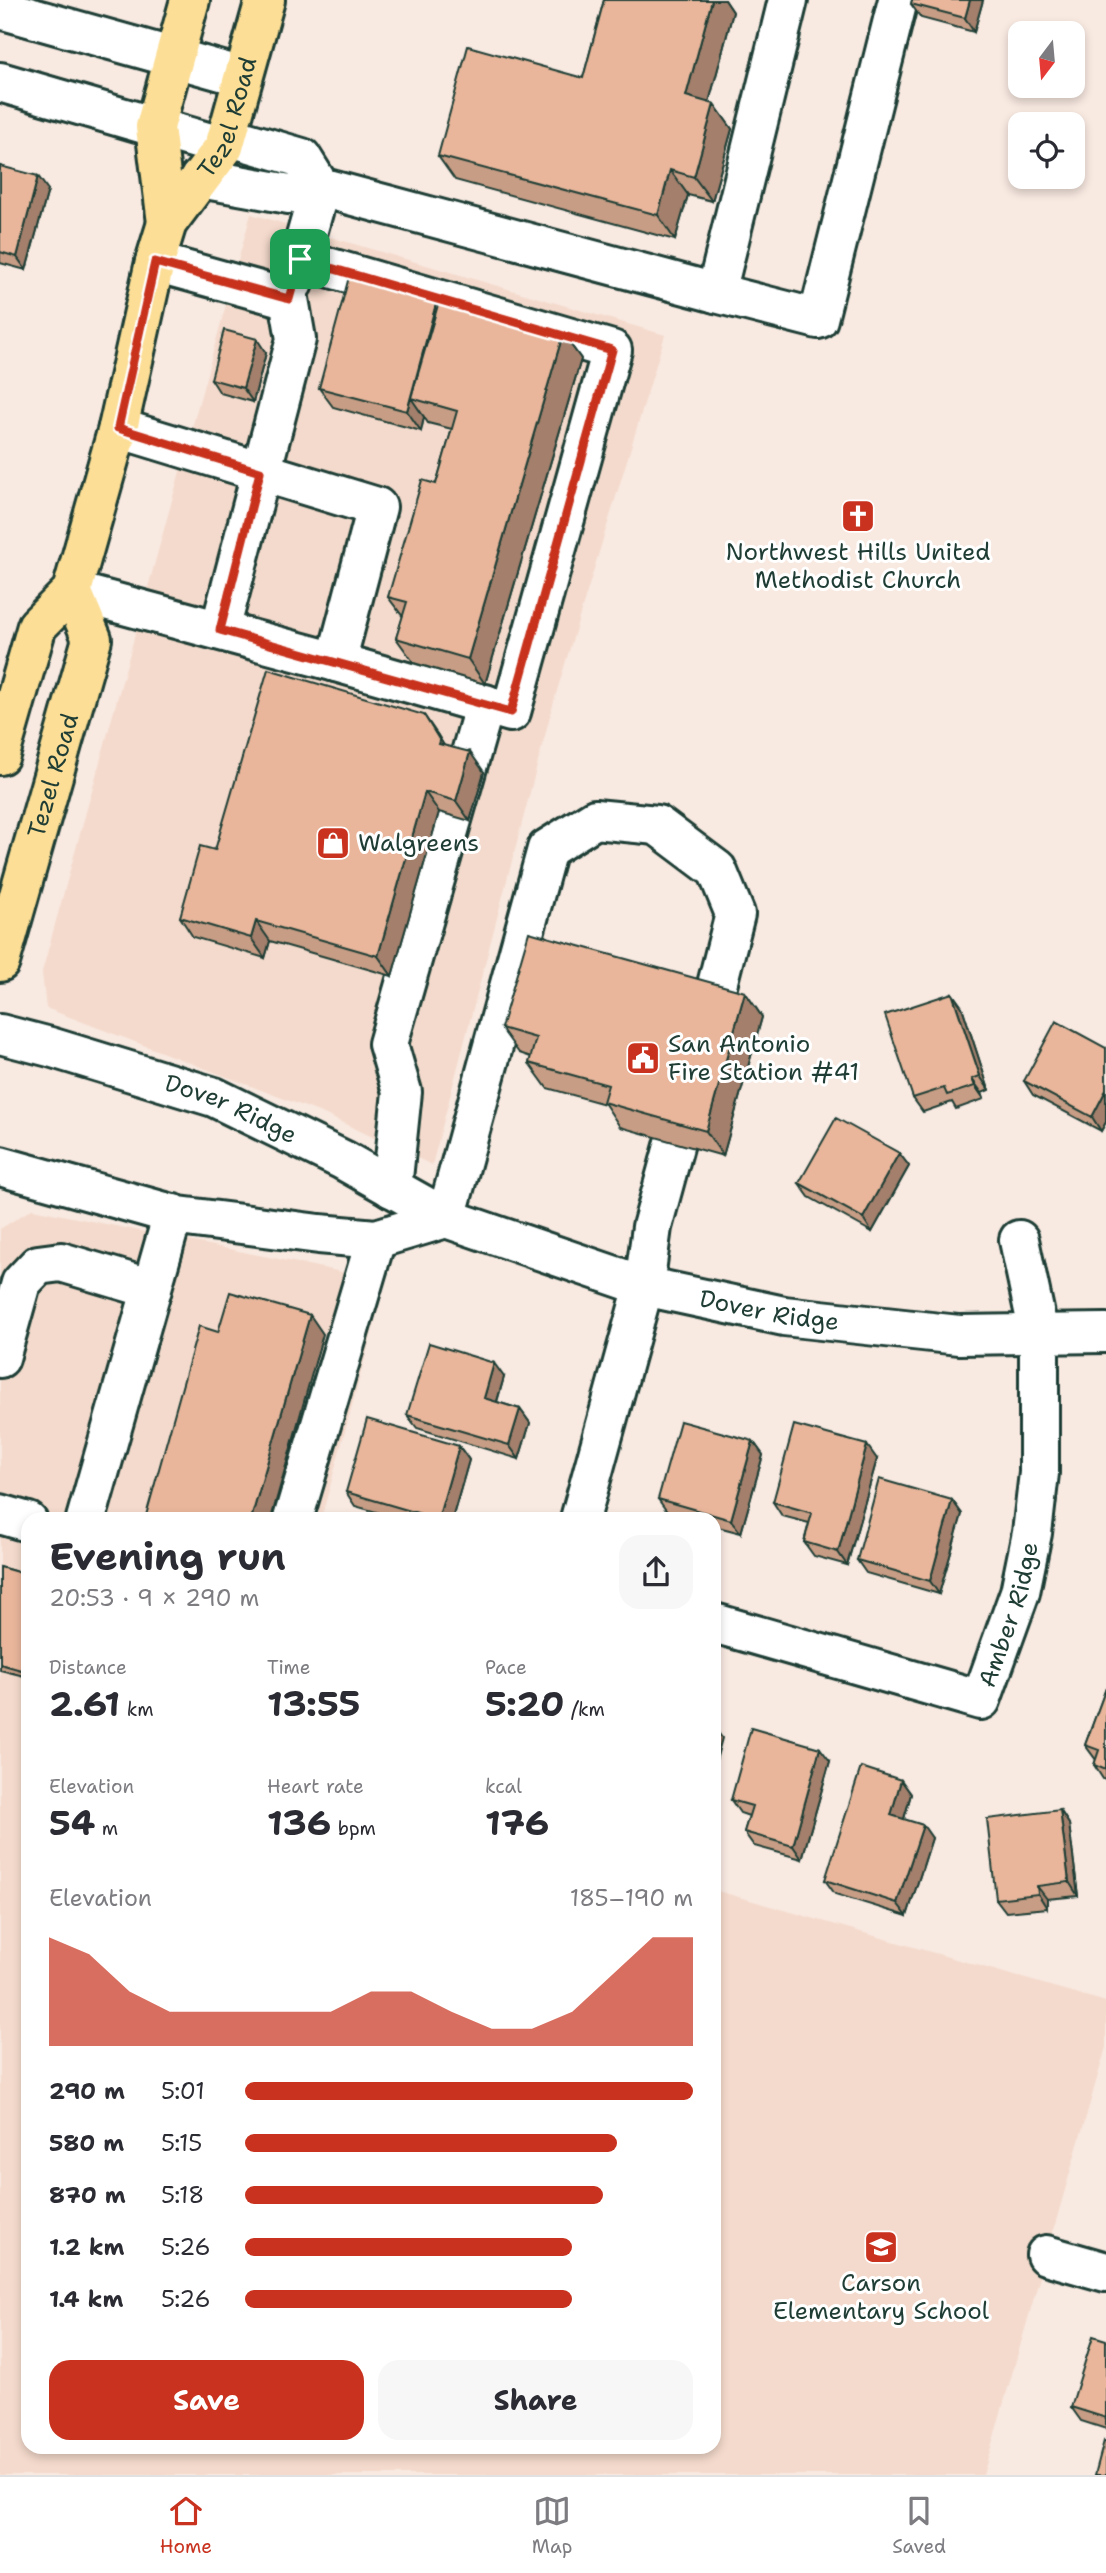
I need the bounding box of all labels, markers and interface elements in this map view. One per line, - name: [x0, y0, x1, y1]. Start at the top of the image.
- north arrow: [1008, 21, 1085, 98]
- map controls: [1008, 21, 1085, 189]
- street label: Tezel Road: [190, 53, 264, 185]
- button: locate: [1008, 112, 1085, 189]
- pin: [270, 229, 330, 289]
- icon: arrive: [281, 240, 319, 278]
- church icon: Northwest Hills United Methodist Church: [839, 497, 877, 535]
- place label: Northwest Hills United Methodist Church: [726, 536, 990, 596]
- street label: Tezel Road: [20, 710, 86, 841]
- shop icon: Walgreens: [314, 824, 352, 862]
- place label: Walgreens: [358, 827, 479, 859]
- place label: San Antonio Fire Station #41: [668, 1028, 859, 1088]
- public building icon: San Antonio Fire Station #41: [624, 1039, 662, 1077]
- street label: Dover Ridge: [161, 1067, 302, 1151]
- street label: Dover Ridge: [697, 1282, 841, 1338]
- text: Evening run: [49, 1531, 286, 1582]
- button: share: [619, 1535, 693, 1609]
- street label: Amber Ridge: [971, 1539, 1046, 1692]
- text: 20:53 · 9 × 290 m: [49, 1583, 259, 1613]
- text: Distance: [49, 1655, 127, 1680]
- text: Time: [267, 1655, 311, 1680]
- text: Pace: [485, 1655, 527, 1680]
- text: 2.61: [49, 1680, 120, 1727]
- text: 13:55: [267, 1680, 360, 1727]
- text: 5:20: [485, 1680, 565, 1727]
- text: km: [120, 1697, 154, 1722]
- text: /km: [565, 1697, 605, 1722]
- text: Elevation: [49, 1774, 134, 1799]
- text: Heart rate: [267, 1774, 364, 1799]
- text: kcal: [485, 1774, 522, 1799]
- text: 54: [49, 1799, 95, 1846]
- text: 136: [267, 1799, 331, 1846]
- text: 176: [485, 1799, 549, 1846]
- text: m: [95, 1816, 118, 1841]
- text: bpm: [331, 1816, 376, 1841]
- text: Elevation: [49, 1883, 152, 1913]
- text: 185–190 m: [570, 1883, 693, 1913]
- text: 290 m: [49, 2076, 125, 2106]
- text: 5:01: [161, 2076, 205, 2106]
- text: 580 m: [49, 2128, 124, 2158]
- text: 5:15: [161, 2128, 202, 2158]
- text: 870 m: [49, 2180, 126, 2210]
- text: 5:18: [161, 2180, 204, 2210]
- school or university icon: Carson Elementary School: [862, 2228, 900, 2266]
- text: 1.2 km: [49, 2232, 125, 2262]
- text: 5:26: [161, 2232, 211, 2262]
- place label: Carson Elementary School: [773, 2267, 990, 2327]
- text: 1.4 km: [49, 2284, 123, 2314]
- text: 5:26: [161, 2284, 211, 2314]
- button: Save: [49, 2360, 364, 2440]
- button: Share: [378, 2360, 693, 2440]
- tab: Home: [160, 2492, 212, 2559]
- tab: Map: [532, 2492, 572, 2559]
- tab: Saved: [892, 2492, 946, 2559]

